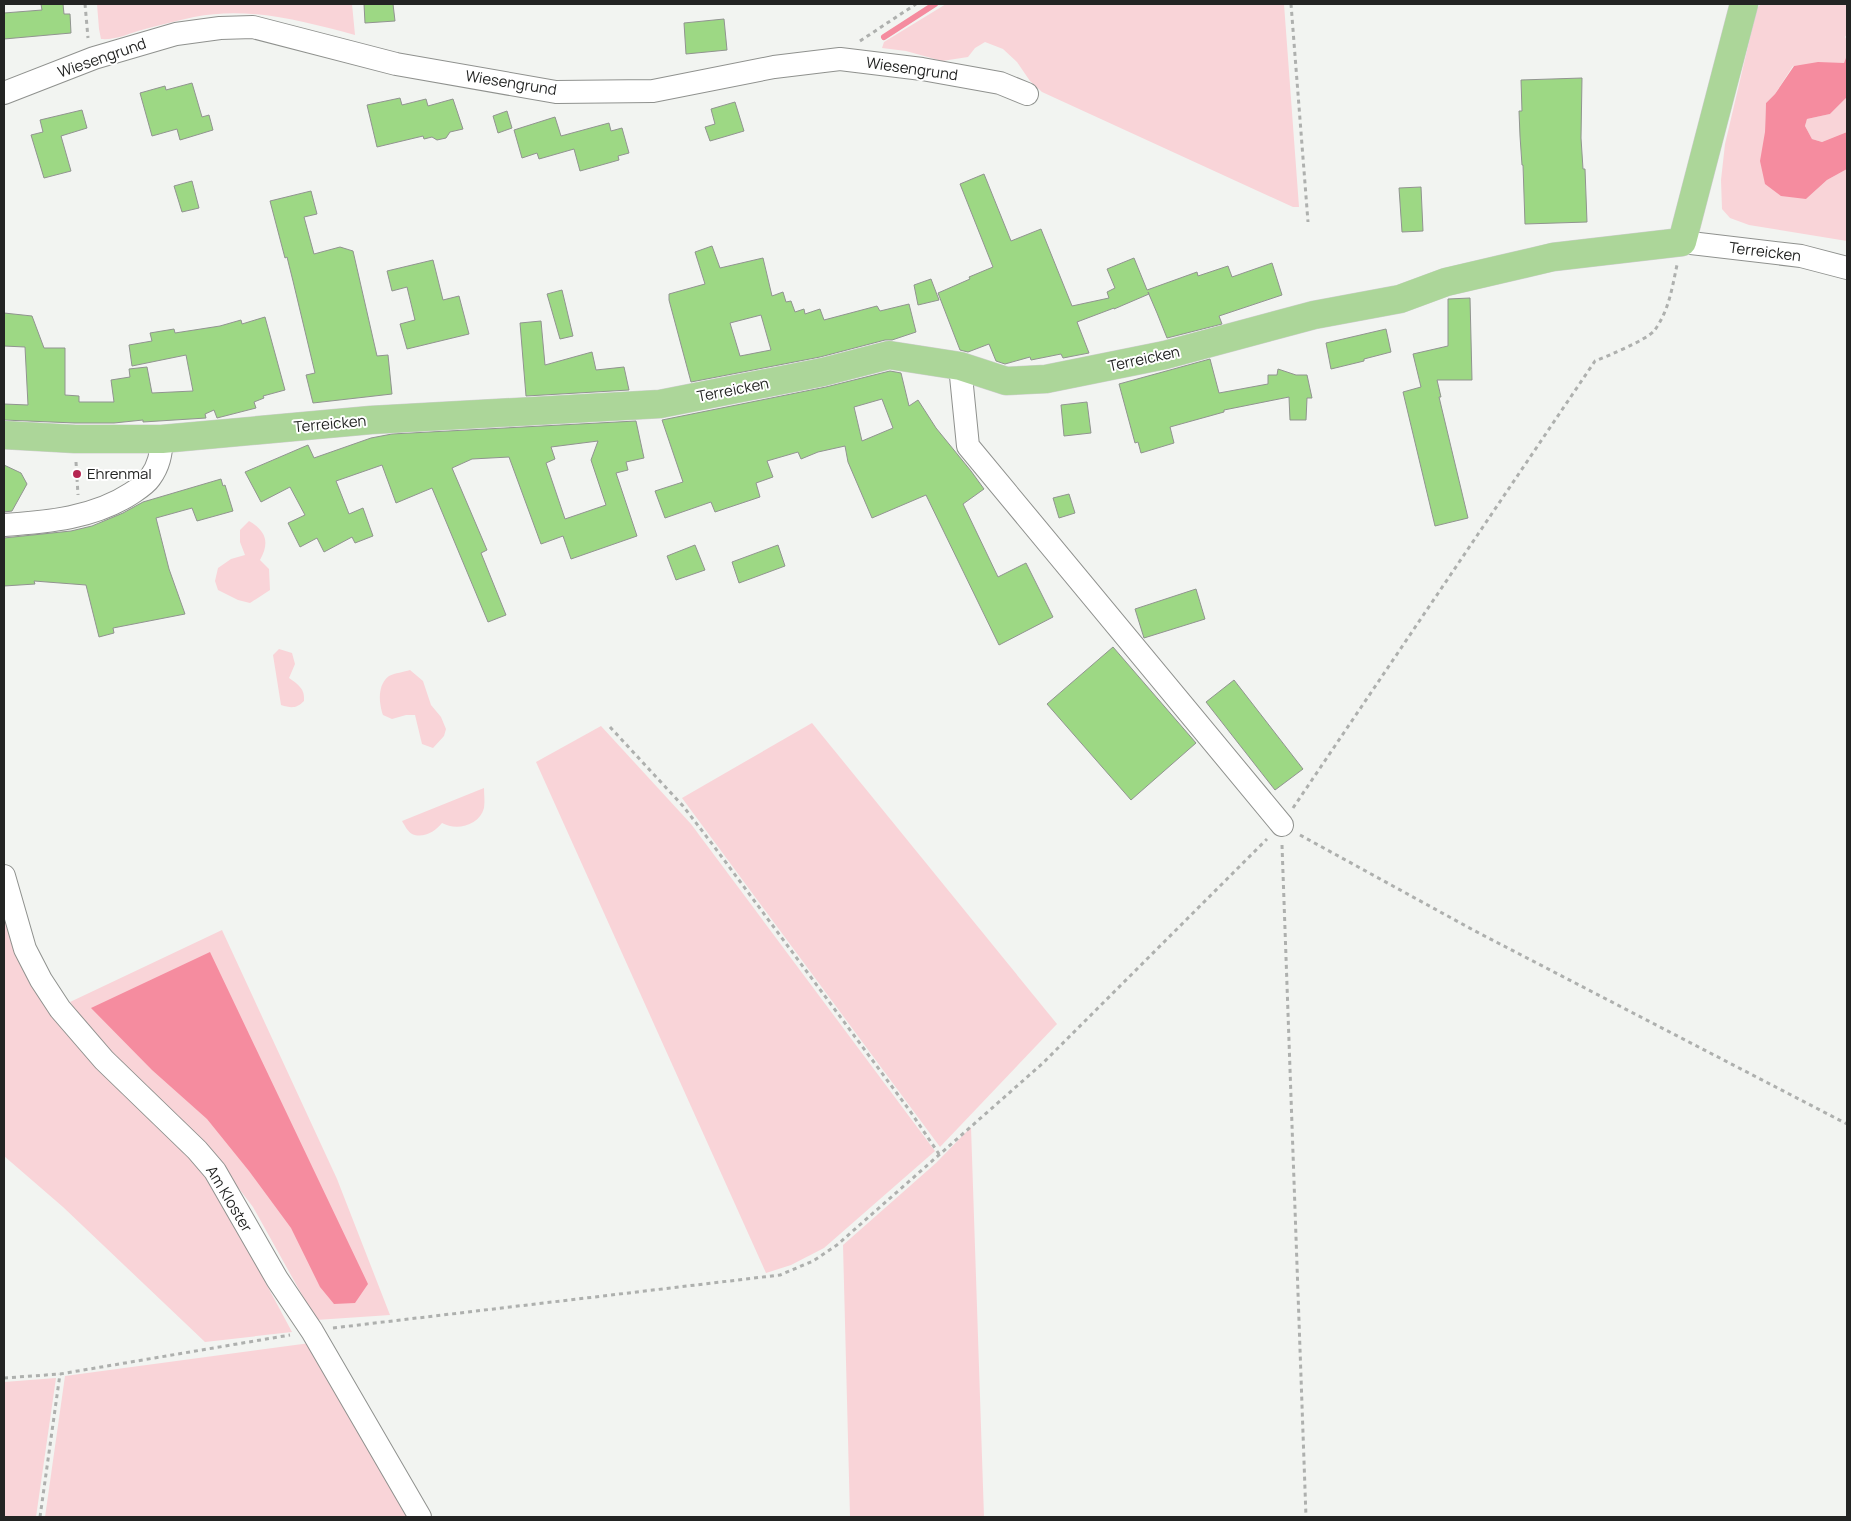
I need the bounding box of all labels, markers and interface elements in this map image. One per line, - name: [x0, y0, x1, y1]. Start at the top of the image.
- street label: Wiesengrund: [55, 33, 149, 82]
- street label: Wiesengrund: [865, 52, 959, 85]
- street label: Wiesengrund: [464, 65, 558, 100]
- street label: Terreicken: [1728, 237, 1802, 266]
- street label: Terreicken: [1106, 341, 1182, 376]
- street label: Terreicken: [695, 372, 771, 407]
- street label: Terreicken: [293, 410, 367, 437]
- place label: Ehrenmal: [87, 463, 152, 484]
- marker: Ehrenmal: [71, 468, 83, 480]
- street label: Am Kloster: [201, 1162, 258, 1236]

